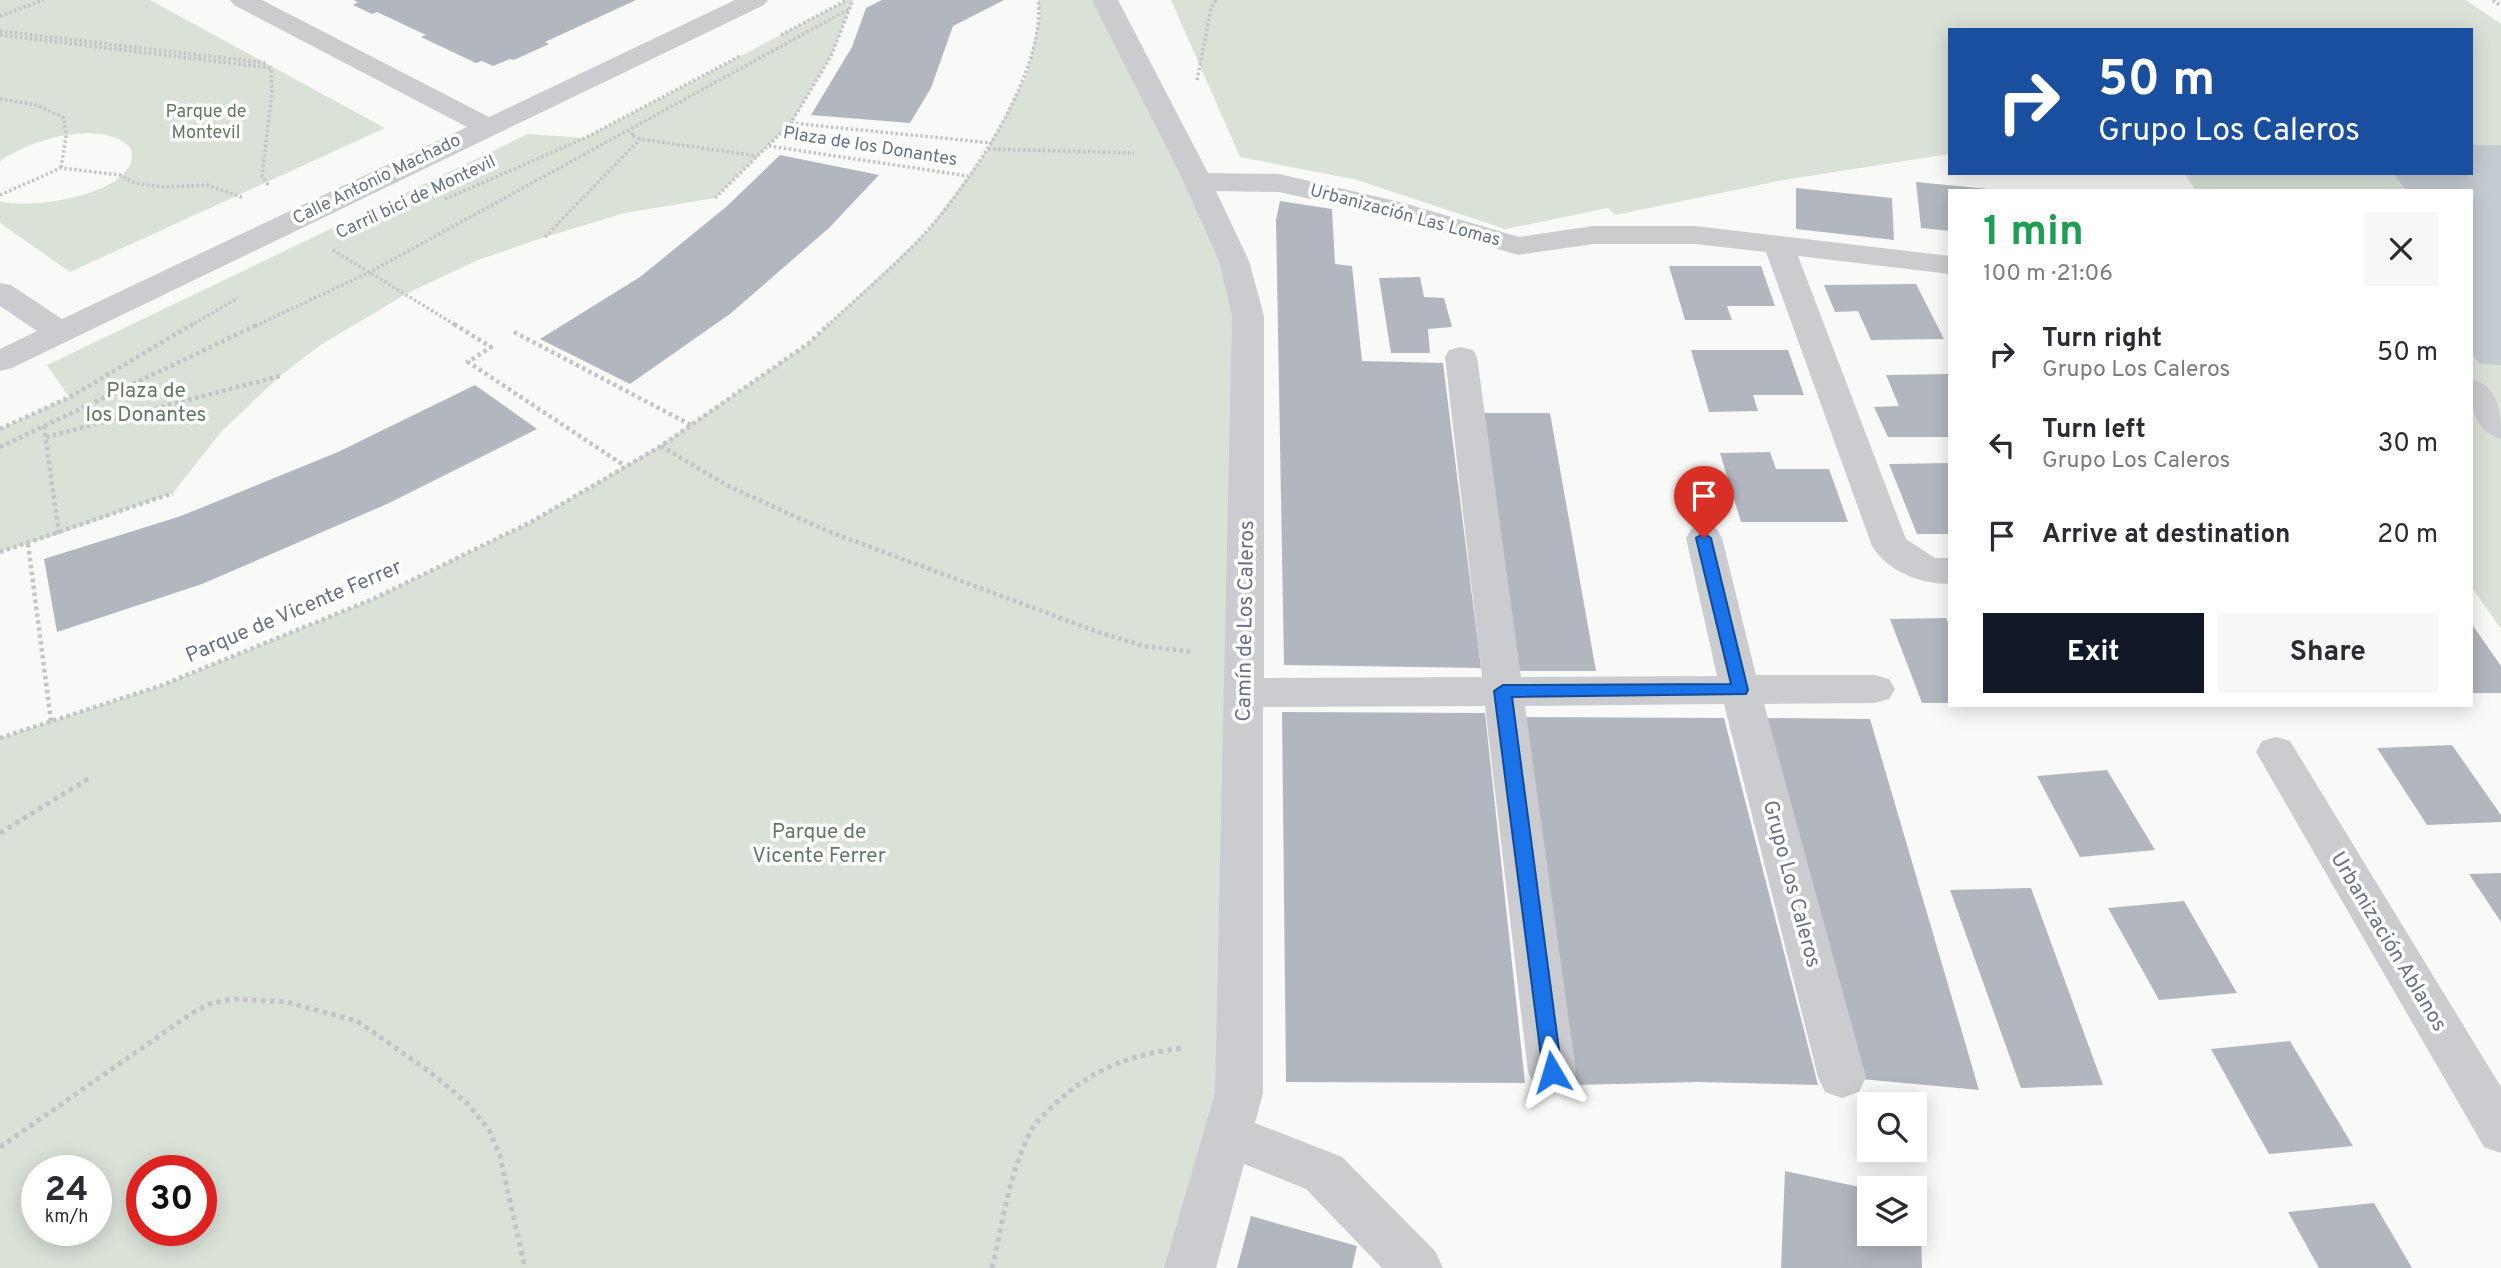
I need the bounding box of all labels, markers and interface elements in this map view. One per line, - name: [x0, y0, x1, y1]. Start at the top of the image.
- text: 50 m: [2098, 51, 2215, 113]
- icon: right: [1983, 56, 2074, 147]
- park label: Parque de Montevil: [165, 101, 247, 145]
- text: Grupo Los Caleros: [2098, 112, 2360, 152]
- street label: Plaza de los Donantes: [781, 122, 959, 172]
- street label: Calle Antonio Machado: [289, 129, 465, 231]
- street label: Carril bici de Montevil: [332, 151, 500, 245]
- street label: Urbanización Las Lomas: [1307, 179, 1503, 253]
- text: 1 min: [1983, 207, 2084, 260]
- button: close: [2364, 212, 2438, 286]
- text: 100 m · 21:06: [1983, 260, 2113, 289]
- text: Turn right: [2042, 323, 2162, 356]
- icon: right: [1983, 335, 2021, 373]
- text: 50 m: [2377, 337, 2438, 370]
- text: Grupo Los Caleros: [2042, 356, 2230, 385]
- park label: Plaza de los Donantes: [86, 378, 206, 429]
- text: Turn left: [2042, 414, 2146, 447]
- icon: left: [1983, 426, 2021, 464]
- text: 30 m: [2378, 428, 2438, 461]
- text: Grupo Los Caleros: [2042, 447, 2230, 476]
- pin: [1674, 466, 1734, 538]
- icon: arrive: [1685, 477, 1723, 515]
- icon: arrive: [1983, 517, 2021, 555]
- text: Arrive at destination: [2042, 519, 2290, 552]
- text: 20 m: [2377, 519, 2438, 552]
- street label: Camín de Los Caleros: [1231, 520, 1261, 722]
- street label: Parque de Vicente Ferrer: [182, 554, 406, 670]
- button: Exit: [1983, 613, 2204, 693]
- button: Share: [2218, 613, 2438, 693]
- street label: Grupo Los Caleros: [1756, 797, 1826, 971]
- park label: Parque de Vicente Ferrer: [752, 819, 886, 870]
- street label: Urbanización Ablanos: [2324, 847, 2452, 1037]
- position arrow: [1515, 1035, 1589, 1109]
- map controls: [1857, 1092, 1927, 1246]
- button: search: [1857, 1092, 1927, 1162]
- speed limit sign: 30: [126, 1155, 217, 1246]
- text: 24: [45, 1169, 88, 1213]
- button: layers: [1857, 1176, 1927, 1246]
- text: km/h: [45, 1206, 88, 1229]

